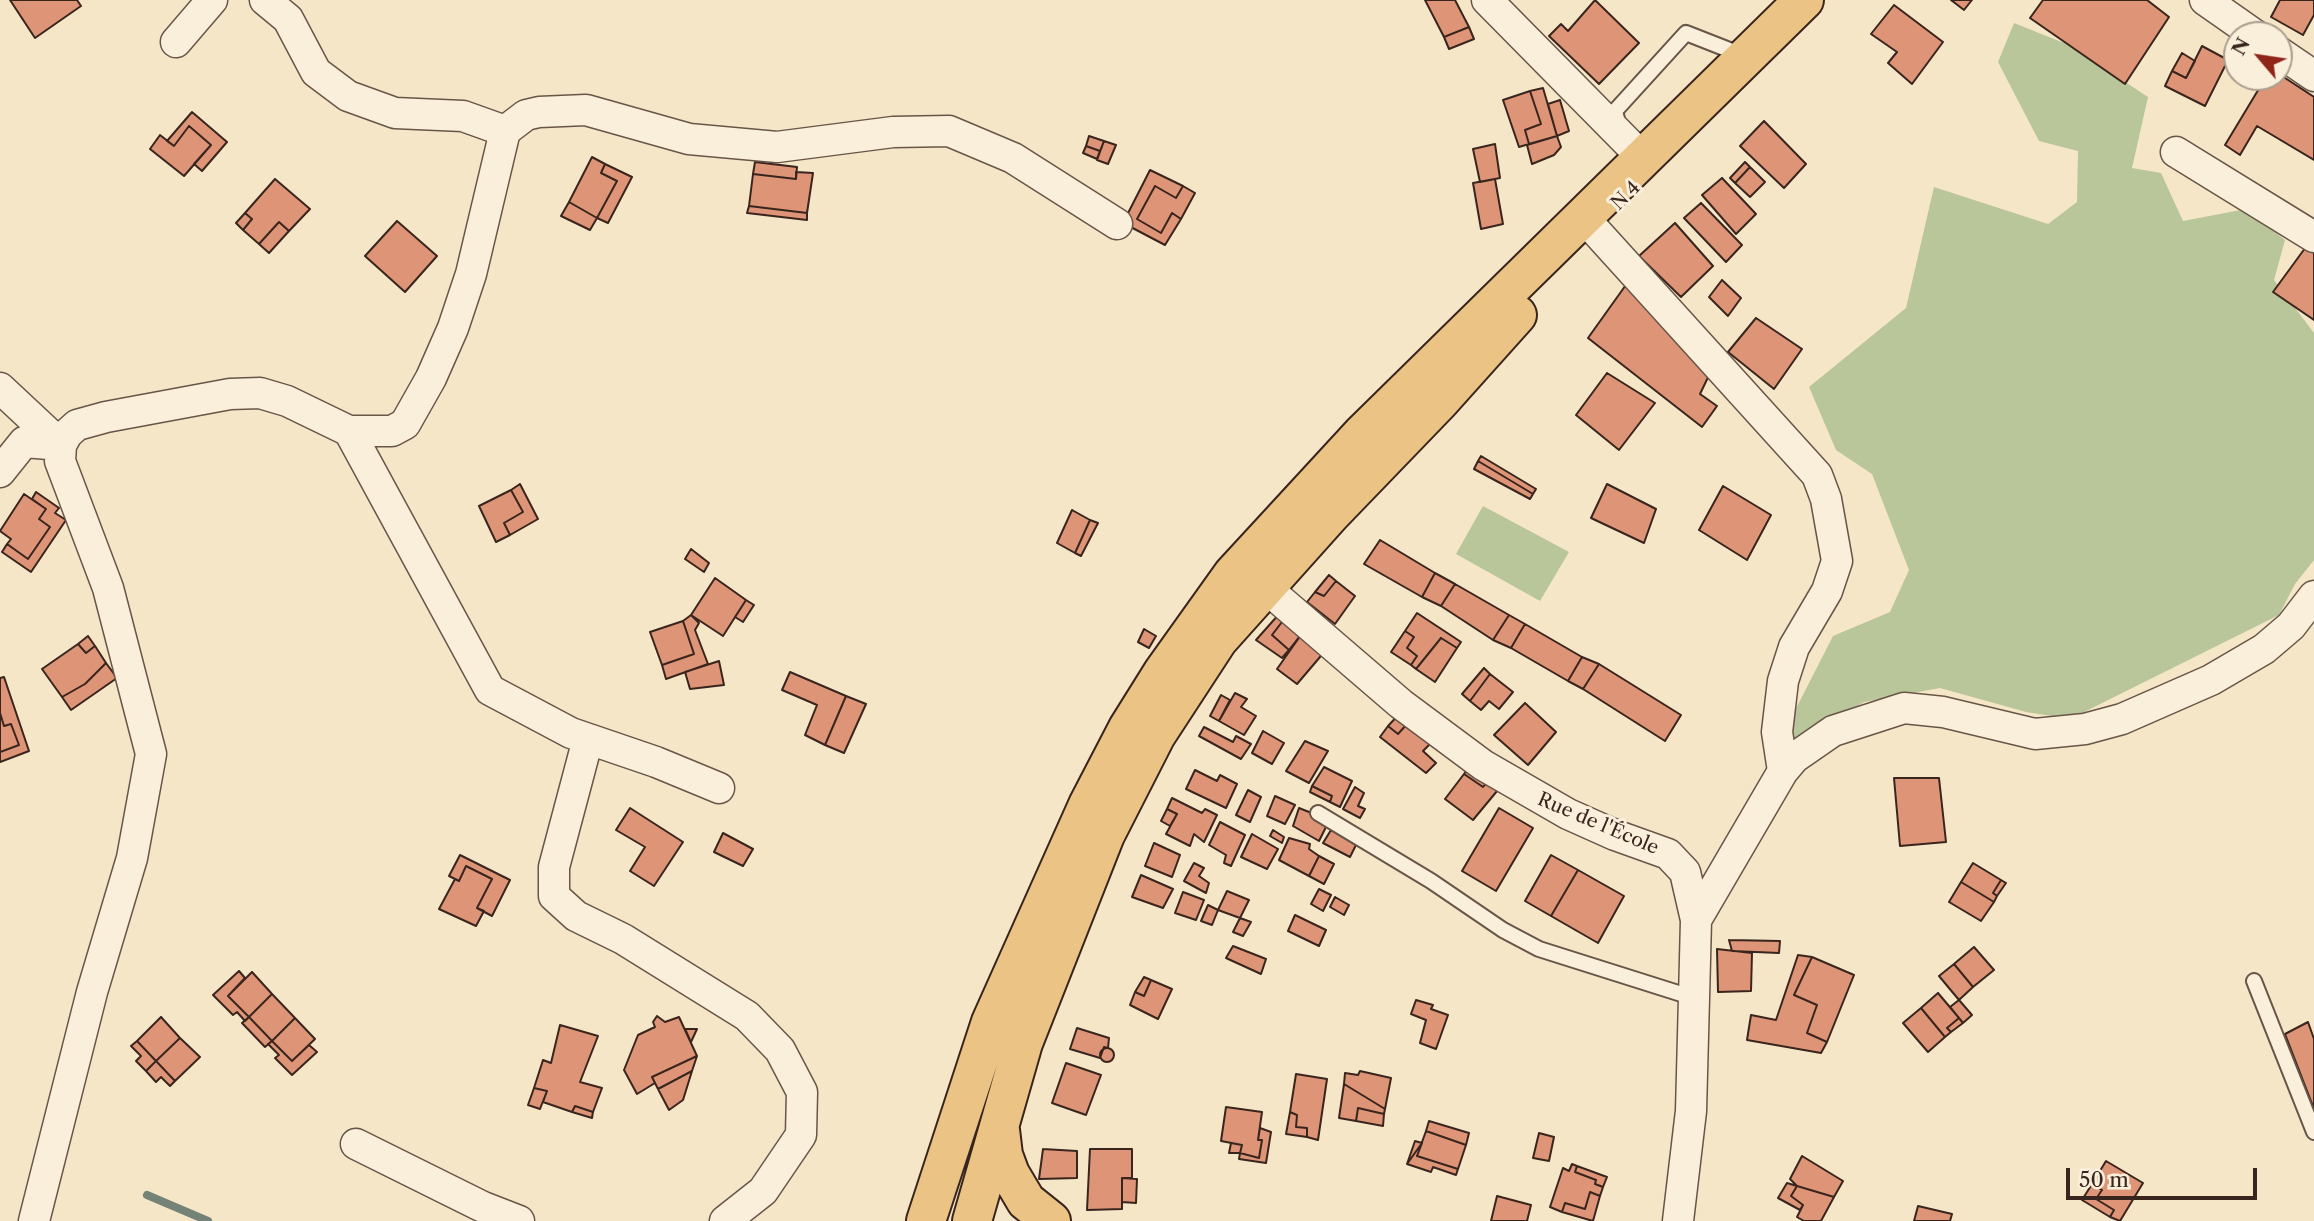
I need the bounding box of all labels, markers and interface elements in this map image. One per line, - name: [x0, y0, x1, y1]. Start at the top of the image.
- north arrow: [2223, 21, 2293, 91]
- text: N: [2227, 34, 2255, 59]
- street label: N 4: [1607, 177, 1645, 215]
- street label: Rue de l'École: [1534, 788, 1662, 860]
- scale bar: [2069, 1154, 2260, 1198]
- text: 50 m: [2079, 1167, 2129, 1192]

